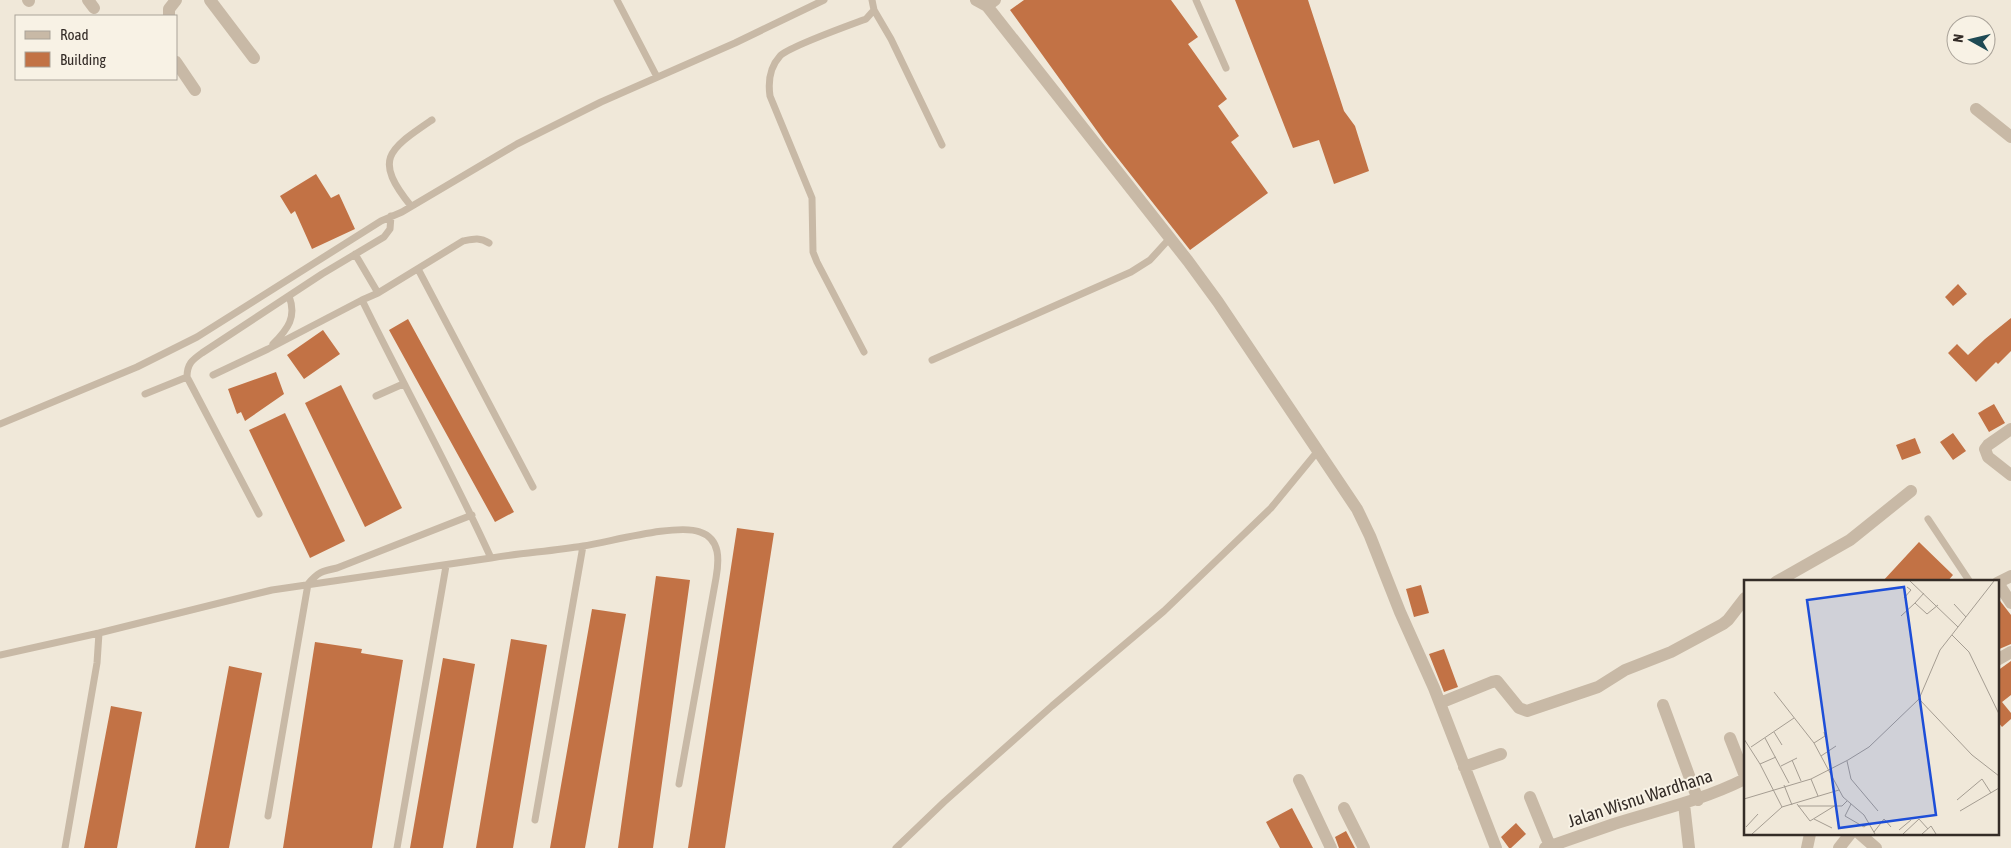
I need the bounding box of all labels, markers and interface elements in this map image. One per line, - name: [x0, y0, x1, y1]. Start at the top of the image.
- legend: [15, 15, 178, 80]
- north arrow: [1946, 15, 1996, 65]
- text: Road: [60, 26, 89, 43]
- text: N: [1950, 33, 1967, 43]
- text: Building: [60, 51, 106, 68]
- inset map: [1744, 580, 1998, 836]
- street label: Jalan Wisnu Wardhana: [1565, 765, 1715, 831]

